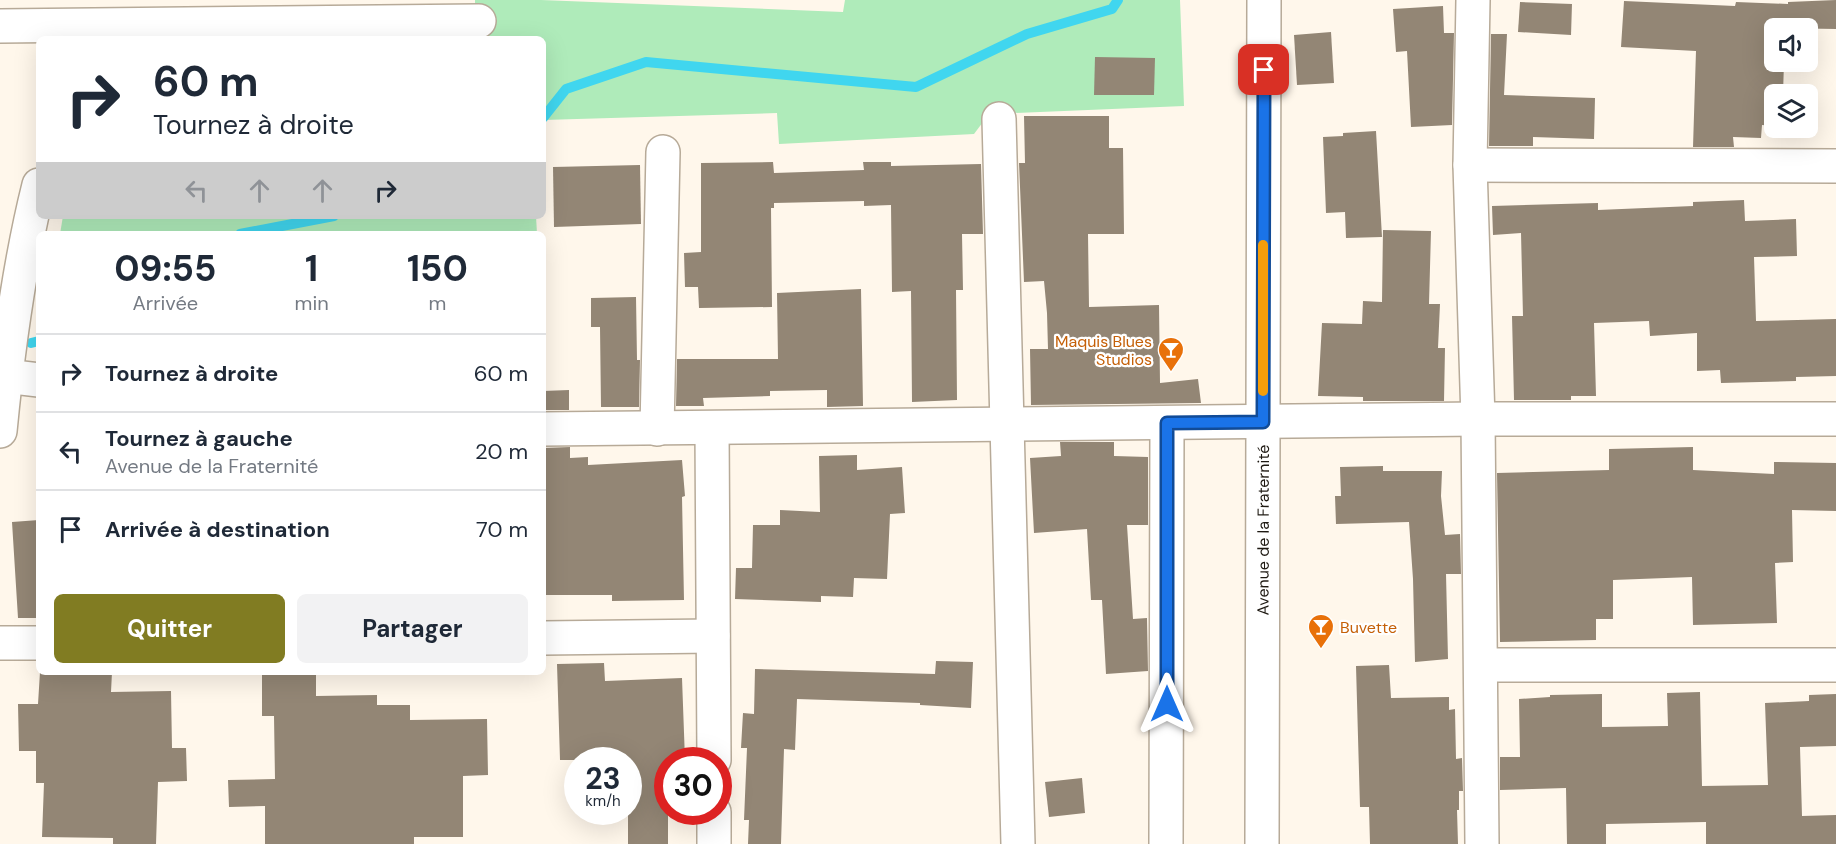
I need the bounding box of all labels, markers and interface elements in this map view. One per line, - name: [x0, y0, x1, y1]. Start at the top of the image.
- map controls: [1764, 18, 1818, 138]
- button: sound: [1764, 18, 1818, 72]
- pin: [1238, 44, 1289, 95]
- icon: arrive: [1247, 53, 1280, 86]
- text: 60 m: [153, 54, 259, 109]
- icon: right: [54, 60, 132, 138]
- button: layers: [1764, 84, 1818, 138]
- text: Tournez à droite: [153, 107, 354, 142]
- icon: left: [180, 174, 213, 207]
- icon: ahead: [243, 174, 276, 207]
- icon: ahead: [306, 174, 339, 207]
- icon: right: [369, 174, 402, 207]
- text: 09:55: [114, 245, 216, 292]
- text: 1: [305, 245, 318, 292]
- text: 150: [407, 245, 468, 292]
- text: Arrivée: [132, 290, 198, 316]
- text: min: [295, 290, 329, 316]
- text: m: [428, 290, 446, 316]
- place label: Maquis Blues Studios: [1055, 331, 1152, 370]
- bar icon: Maquis Blues Studios: [1156, 335, 1186, 373]
- icon: right: [54, 357, 87, 390]
- text: Tournez à droite: [105, 359, 278, 388]
- text: 60 m: [474, 359, 528, 388]
- text: Tournez à gauche: [105, 424, 293, 453]
- icon: left: [54, 435, 87, 468]
- text: 20 m: [475, 437, 528, 466]
- street label: Avenue de la Fraternité: [1253, 445, 1274, 615]
- text: Avenue de la Fraternité: [105, 453, 318, 479]
- icon: arrive: [54, 513, 87, 546]
- text: Arrivée à destination: [105, 515, 330, 544]
- text: 70 m: [476, 515, 528, 544]
- button: Quitter: [54, 594, 285, 663]
- button: Partager: [297, 594, 528, 663]
- bar icon: Buvette: [1306, 612, 1336, 650]
- place label: Buvette: [1340, 617, 1397, 638]
- position arrow: [1135, 672, 1199, 736]
- speed limit sign: 30: [654, 747, 732, 825]
- text: 23: [585, 759, 621, 798]
- text: km/h: [585, 791, 621, 811]

